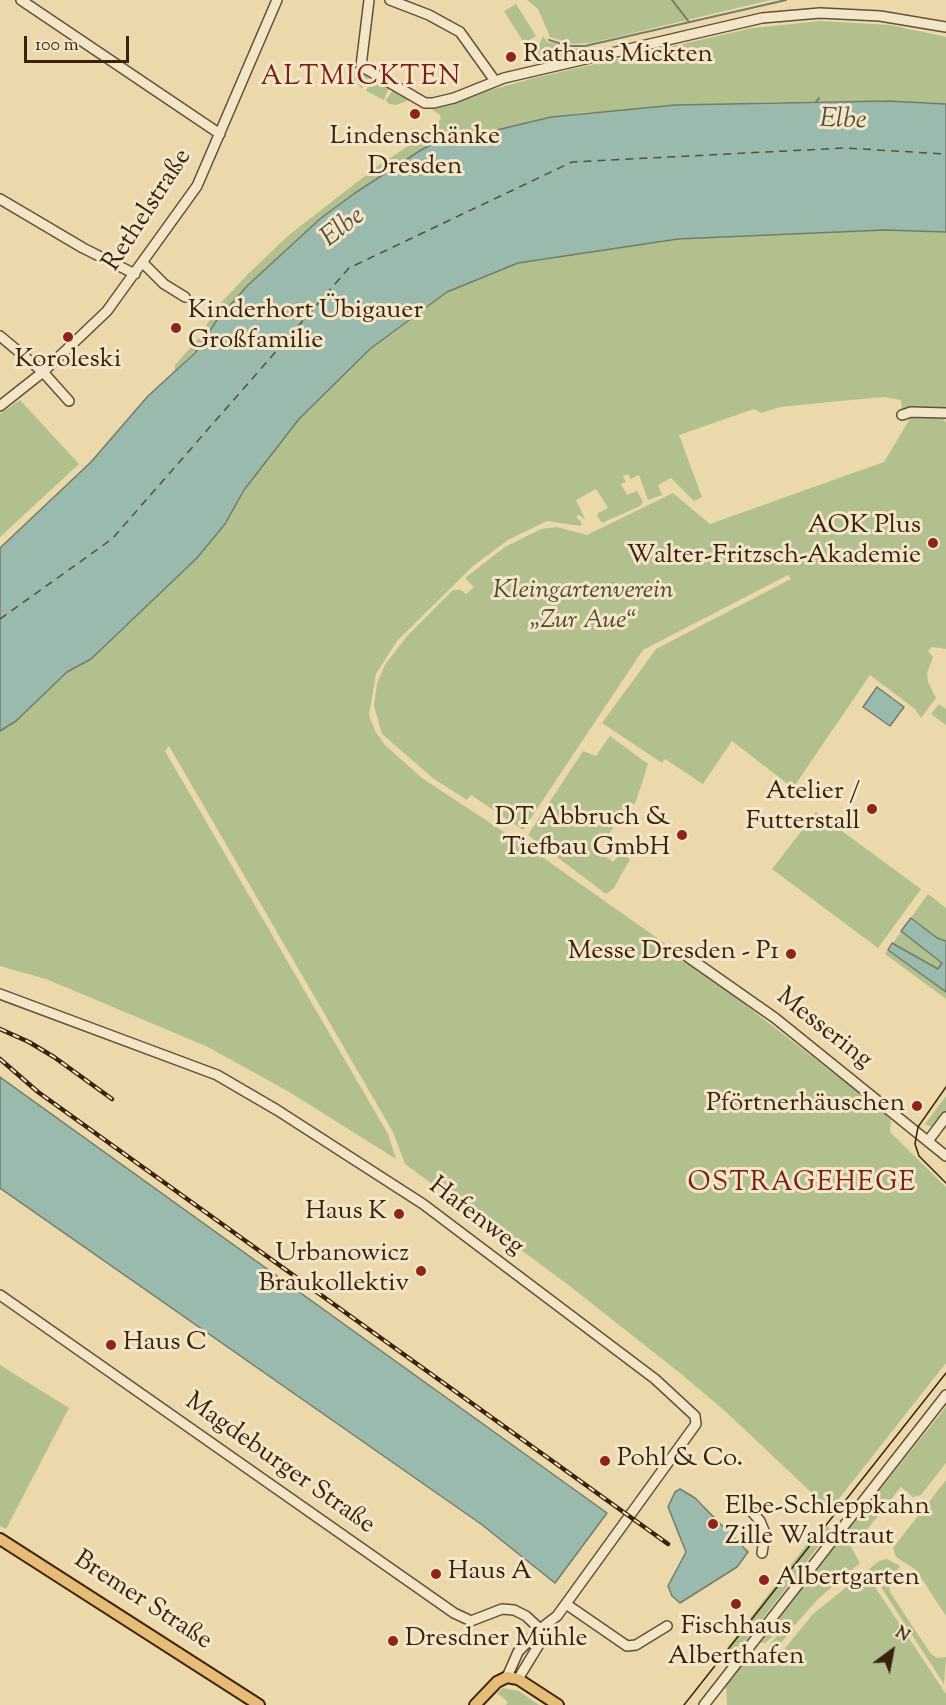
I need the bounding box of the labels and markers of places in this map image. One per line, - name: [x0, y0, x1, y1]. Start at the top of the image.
- place label: Rathaus Mickten: [523, 41, 713, 73]
- marker: Rathaus Mickten: [504, 50, 518, 64]
- marker: Lindenschänke Dresden: [408, 107, 422, 121]
- place label: Lindenschänke Dresden: [330, 123, 500, 184]
- place label: Kinderhort Übigauer Großfamilie: [188, 297, 423, 358]
- marker: Kinderhort Übigauer Großfamilie: [169, 321, 183, 335]
- marker: Koroleski: [61, 330, 75, 344]
- place label: Koroleski: [15, 346, 121, 378]
- place label: AOK Plus Walter-Fritzsch-Akademie: [627, 512, 921, 574]
- marker: AOK Plus Walter-Fritzsch-Akademie: [926, 536, 940, 550]
- place label: Atelier / Futterstall: [746, 778, 860, 840]
- marker: Atelier / Futterstall: [865, 802, 879, 816]
- place label: DT Abbruch & Tiefbau GmbH: [495, 804, 670, 866]
- marker: DT Abbruch & Tiefbau GmbH: [675, 828, 689, 842]
- place label: Messe Dresden - P1: [568, 938, 779, 970]
- marker: Messe Dresden - P1: [784, 947, 798, 961]
- place label: Pförtnerhäuschen: [706, 1090, 905, 1122]
- marker: Pförtnerhäuschen: [910, 1099, 924, 1113]
- place label: Haus K: [305, 1198, 387, 1230]
- marker: Haus K: [392, 1207, 406, 1221]
- place label: Urbanowicz Braukollektiv: [259, 1240, 409, 1302]
- marker: Urbanowicz Braukollektiv: [414, 1264, 428, 1278]
- place label: Haus C: [123, 1329, 207, 1361]
- marker: Haus C: [104, 1338, 118, 1352]
- place label: Pohl & Co.: [617, 1445, 743, 1477]
- marker: Pohl & Co.: [598, 1454, 612, 1468]
- place label: Elbe-Schleppkahn Zille Waldtraut: [725, 1493, 930, 1554]
- marker: Elbe-Schleppkahn Zille Waldtraut: [706, 1517, 720, 1531]
- place label: Haus A: [448, 1558, 532, 1590]
- place label: Albertgarten: [776, 1564, 920, 1596]
- marker: Haus A: [429, 1567, 443, 1581]
- marker: Albertgarten: [757, 1573, 771, 1587]
- marker: Fischhaus Alberthafen: [729, 1597, 743, 1611]
- place label: Fischhaus Alberthafen: [668, 1613, 804, 1674]
- place label: Dresdner Mühle: [405, 1625, 588, 1657]
- marker: Dresdner Mühle: [386, 1634, 400, 1648]

